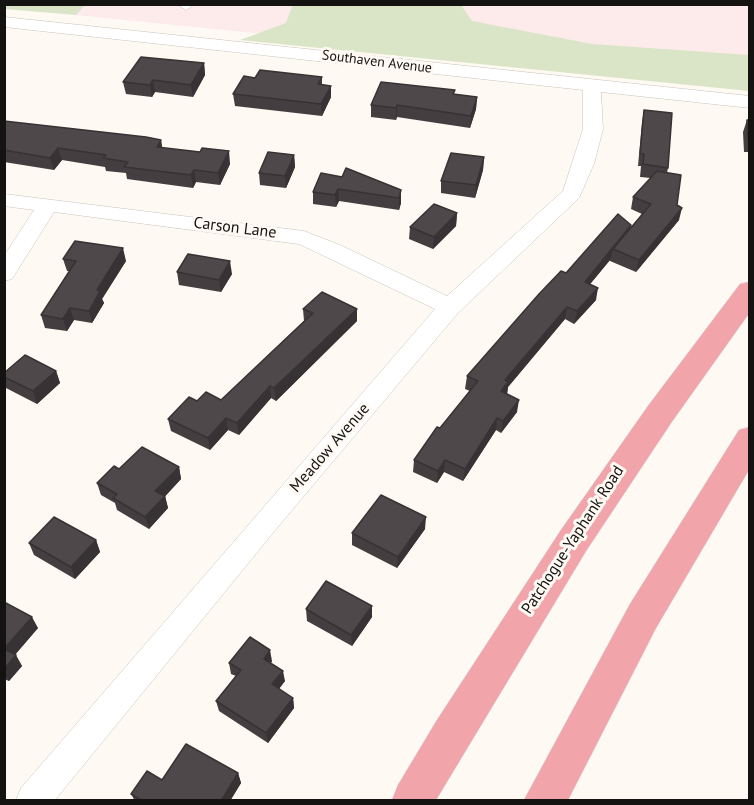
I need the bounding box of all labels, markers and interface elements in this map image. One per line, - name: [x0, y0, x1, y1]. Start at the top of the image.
- street label: Southaven Avenue: [321, 47, 433, 77]
- street label: Carson Lane: [192, 213, 278, 243]
- street label: Meadow Avenue: [286, 400, 374, 496]
- street label: Patchogue-Yaphank Road: [518, 462, 628, 618]

